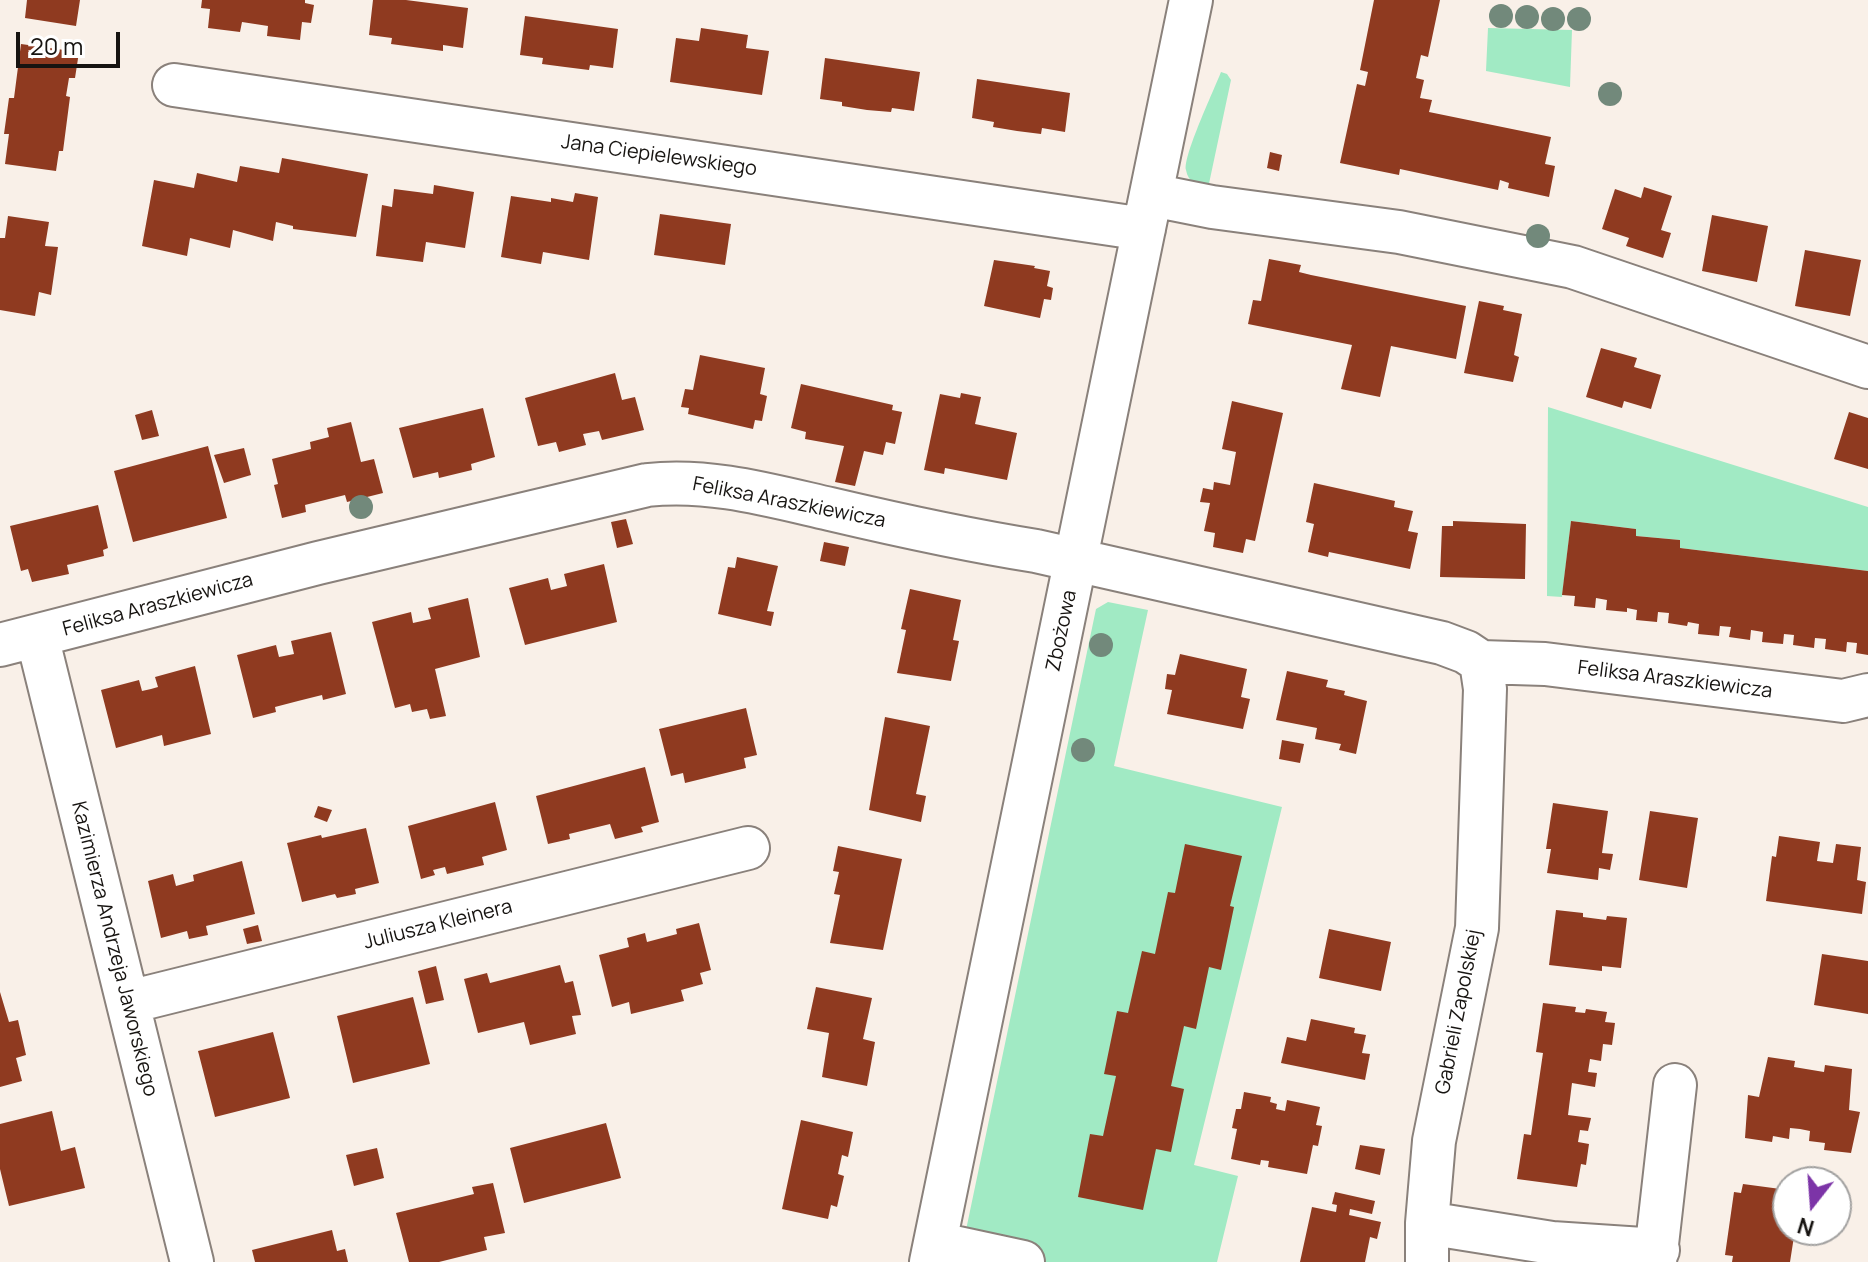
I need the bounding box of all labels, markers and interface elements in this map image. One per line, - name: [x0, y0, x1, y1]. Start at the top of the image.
- scale bar: [20, 16, 124, 66]
- text: 20 m: [30, 29, 83, 62]
- street label: Jana Ciepielewskiego: [560, 130, 758, 182]
- street label: Feliksa Araszkiewicza: [691, 473, 887, 533]
- street label: Feliksa Araszkiewicza: [60, 568, 256, 642]
- street label: Zbożowa: [1042, 588, 1082, 674]
- street label: Feliksa Araszkiewicza: [1576, 656, 1774, 704]
- street label: Kazimierza Andrzeja Jaworskiego: [66, 799, 162, 1099]
- street label: Juliusza Kleinera: [361, 895, 515, 955]
- street label: Gabrieli Zapolskiej: [1431, 928, 1487, 1096]
- north arrow: [1772, 1166, 1852, 1246]
- text: N: [1794, 1210, 1818, 1244]

